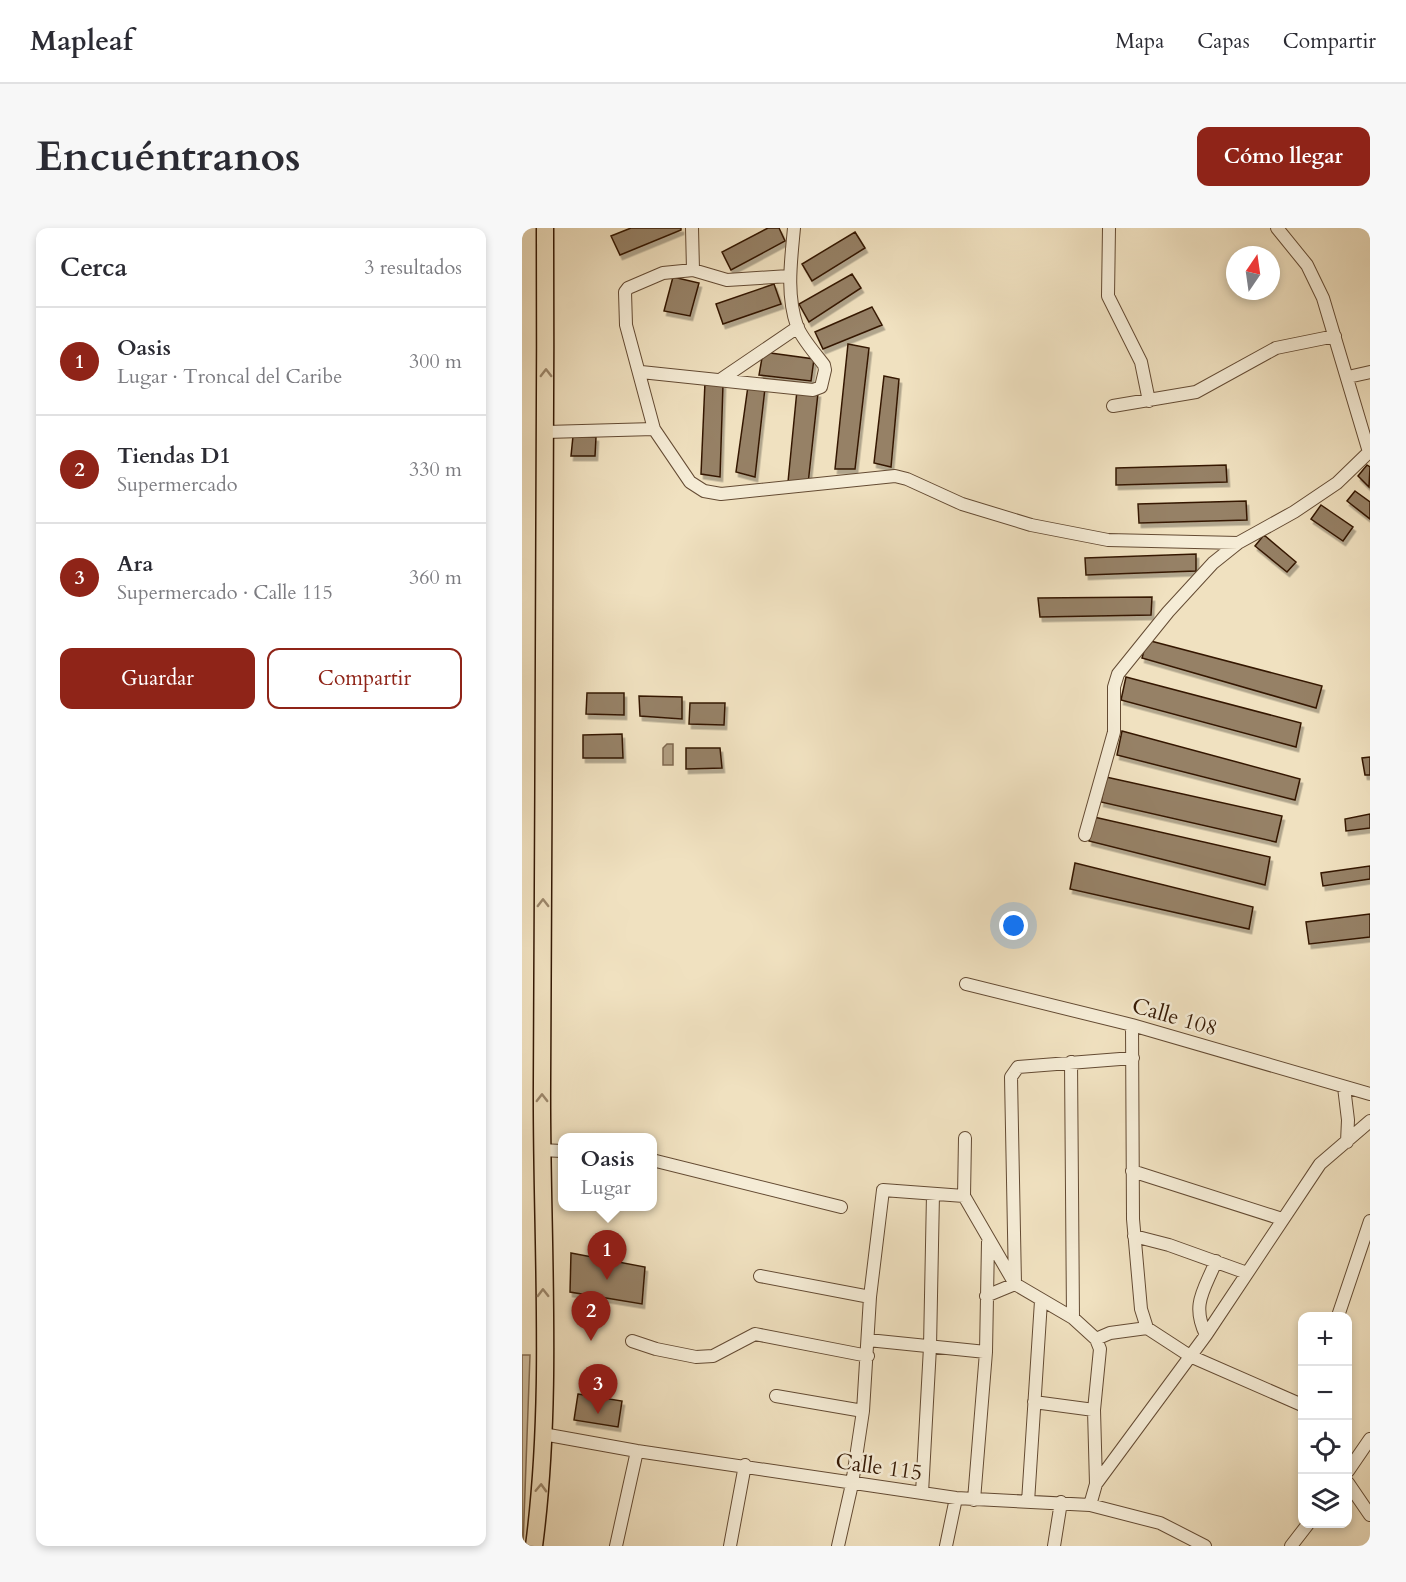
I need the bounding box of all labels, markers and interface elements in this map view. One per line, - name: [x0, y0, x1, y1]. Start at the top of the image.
- text: Mapleaf: [30, 22, 133, 60]
- text: Mapa: [1115, 27, 1164, 56]
- text: Capas: [1197, 27, 1250, 56]
- text: Compartir: [1283, 27, 1376, 56]
- button: Cómo llegar: [1197, 127, 1370, 186]
- text: Encuéntranos: [36, 128, 301, 185]
- north arrow: [1226, 246, 1280, 300]
- text: Cerca: [60, 250, 127, 285]
- text: 3 resultados: [364, 254, 462, 281]
- text: Oasis: [117, 333, 171, 363]
- text: 1: [74, 348, 85, 375]
- text: 300 m: [409, 348, 462, 375]
- text: Lugar · Troncal del Caribe: [117, 363, 342, 390]
- one-way arrow: [540, 369, 552, 378]
- text: Tiendas D1: [117, 441, 231, 471]
- text: 2: [74, 456, 85, 483]
- text: 330 m: [409, 456, 462, 483]
- text: Supermercado: [117, 471, 238, 498]
- text: Ara: [117, 549, 153, 579]
- text: 3: [74, 564, 85, 591]
- text: 360 m: [409, 564, 462, 591]
- text: Supermercado · Calle 115: [117, 579, 333, 606]
- button: Guardar: [60, 648, 255, 709]
- button: Compartir: [267, 648, 462, 709]
- one-way arrow: [537, 898, 549, 907]
- your location: [999, 911, 1028, 940]
- street label: Calle 108: [1129, 991, 1221, 1043]
- one-way arrow: [536, 1093, 548, 1102]
- popup: [558, 1133, 657, 1211]
- text: Oasis: [581, 1144, 634, 1174]
- text: Lugar: [581, 1174, 631, 1201]
- pin: 1: [588, 1230, 626, 1280]
- one-way arrow: [537, 1288, 549, 1297]
- pin: 2: [572, 1292, 610, 1341]
- map controls: [1298, 1312, 1352, 1528]
- button: +: [1298, 1312, 1352, 1366]
- pin: 3: [578, 1364, 618, 1414]
- button: −: [1298, 1366, 1352, 1420]
- button: locate: [1298, 1420, 1352, 1474]
- street label: Calle 115: [834, 1446, 924, 1488]
- button: layers: [1298, 1474, 1352, 1528]
- one-way arrow: [534, 1483, 547, 1492]

